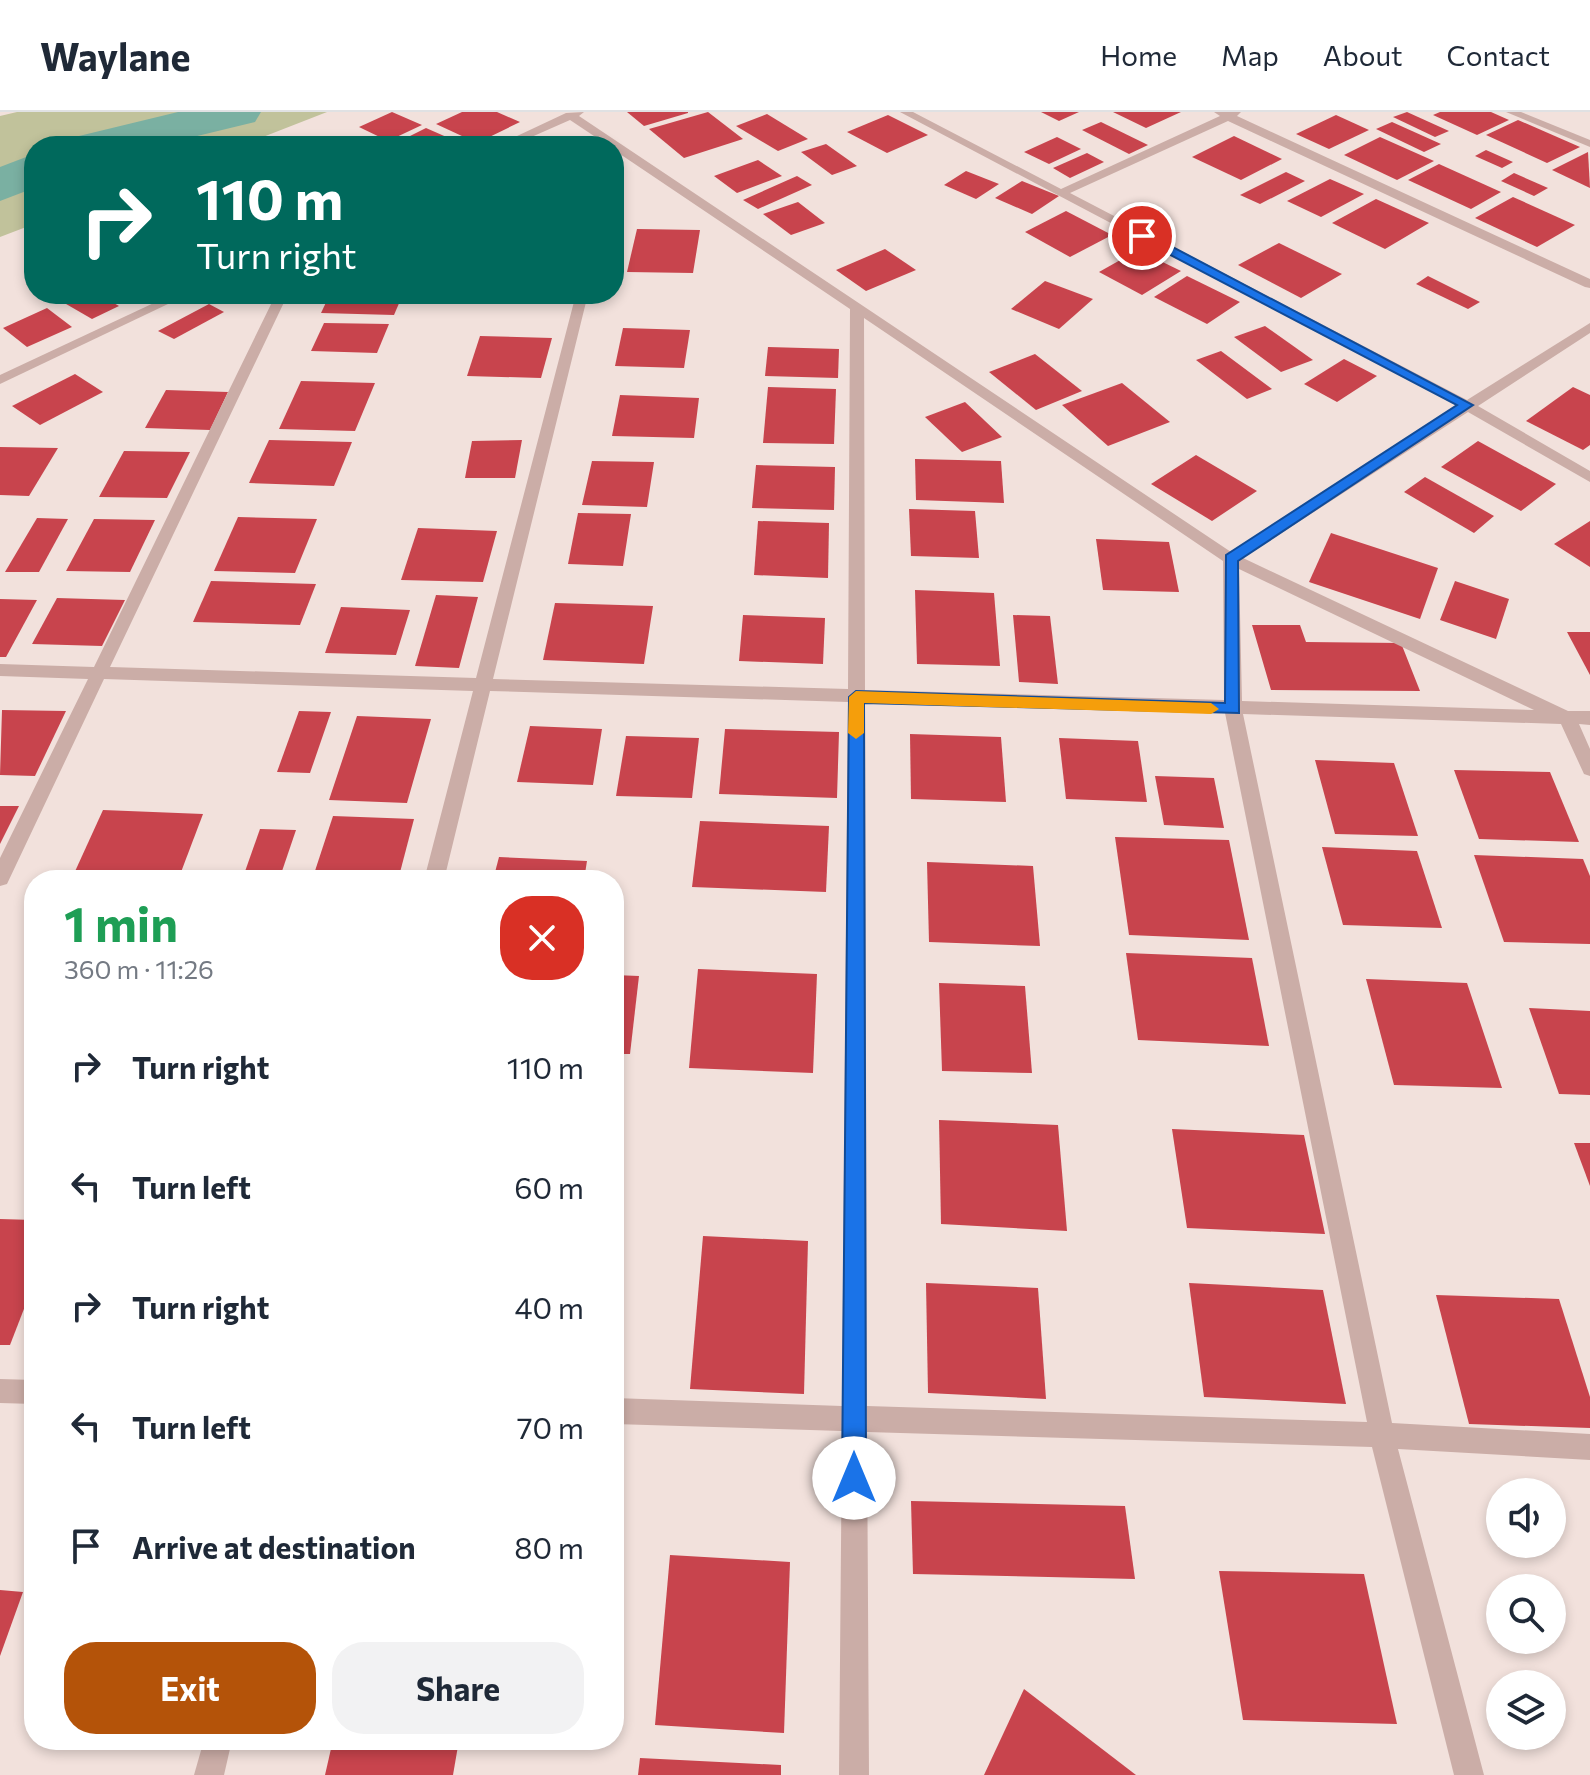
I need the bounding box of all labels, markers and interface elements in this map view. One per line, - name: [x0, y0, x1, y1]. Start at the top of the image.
- text: Waylane: [40, 32, 190, 79]
- text: Home: [1100, 38, 1177, 72]
- text: Map: [1221, 38, 1279, 72]
- text: About: [1323, 38, 1403, 72]
- text: Contact: [1447, 38, 1550, 72]
- text: 110 m: [196, 163, 343, 232]
- icon: right: [64, 168, 168, 272]
- pin: [1108, 202, 1176, 270]
- icon: arrive: [1120, 214, 1164, 258]
- text: Turn right: [196, 232, 357, 276]
- text: 1 min: [64, 893, 178, 952]
- button: close: [500, 896, 584, 980]
- text: 360 m · 11:26: [64, 953, 214, 984]
- icon: right: [64, 1044, 108, 1088]
- text: Turn right: [132, 1048, 269, 1085]
- text: 110 m: [507, 1048, 584, 1085]
- icon: left: [64, 1164, 108, 1208]
- text: Turn left: [132, 1168, 251, 1205]
- text: 60 m: [514, 1168, 584, 1205]
- icon: right: [64, 1284, 108, 1328]
- text: Turn right: [132, 1288, 269, 1325]
- text: 40 m: [515, 1288, 584, 1325]
- icon: left: [64, 1404, 108, 1448]
- text: Turn left: [132, 1408, 251, 1445]
- text: 70 m: [517, 1408, 584, 1445]
- position arrow: [812, 1436, 896, 1520]
- map controls: [1486, 1478, 1566, 1750]
- button: sound: [1486, 1478, 1566, 1558]
- icon: arrive: [64, 1524, 108, 1568]
- text: Arrive at destination: [132, 1528, 416, 1565]
- text: 80 m: [514, 1528, 584, 1565]
- button: search: [1486, 1574, 1566, 1654]
- button: Exit: [64, 1642, 316, 1734]
- button: Share: [332, 1642, 584, 1734]
- button: layers: [1486, 1670, 1566, 1750]

